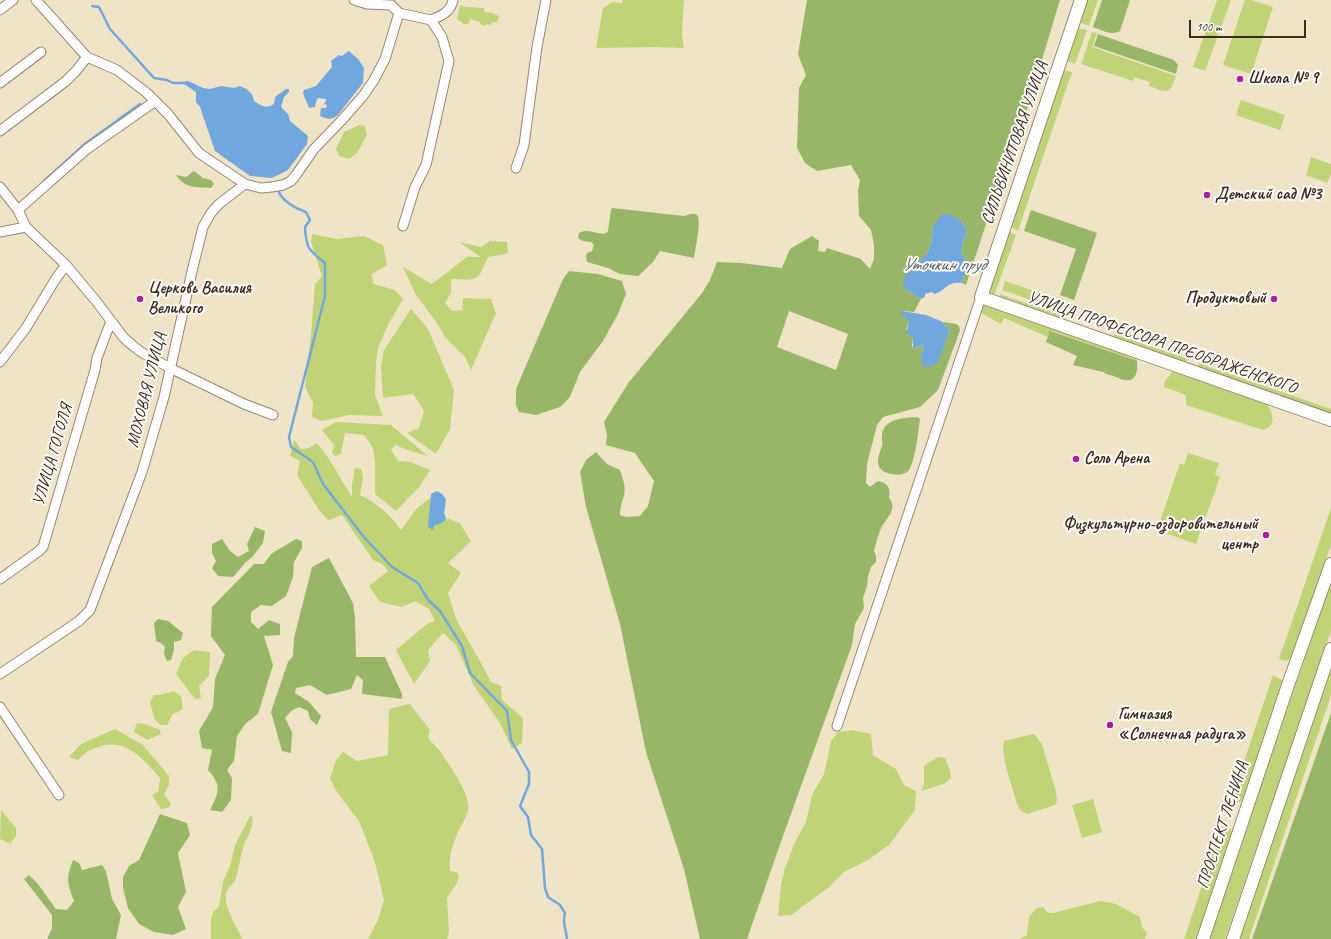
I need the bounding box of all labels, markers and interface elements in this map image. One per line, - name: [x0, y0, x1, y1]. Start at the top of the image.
- scale bar: [1191, 12, 1308, 38]
- text: 100 m: [1196, 19, 1222, 35]
- street label: СИЛЬВИНИТОВАЯ УЛИЦА: [977, 59, 1053, 227]
- place label: Школа № 9: [1248, 69, 1318, 89]
- marker: Школа № 9: [1235, 74, 1245, 84]
- place label: Детский сад №3: [1215, 185, 1321, 205]
- marker: Детский сад №3: [1202, 190, 1212, 200]
- water label: Уточкин пруд: [903, 254, 985, 276]
- place label: Церковь Василия Великого: [148, 279, 251, 319]
- street label: УЛИЦА ПРОФЕССОРА ПРЕОБРАЖЕНСКОГО: [1025, 287, 1299, 399]
- place label: Продуктовый: [1185, 289, 1266, 309]
- marker: Церковь Василия Великого: [135, 294, 145, 304]
- marker: Продуктовый: [1269, 294, 1279, 304]
- street label: МОХОВАЯ УЛИЦА: [123, 330, 171, 450]
- street label: УЛИЦА ГОГОЛЯ: [29, 402, 77, 508]
- place label: Соль Арена: [1084, 449, 1150, 469]
- marker: Соль Арена: [1071, 454, 1081, 464]
- place label: Физкультурно-оздоровительный центр: [1063, 515, 1258, 555]
- marker: Физкультурно-оздоровительный центр: [1261, 530, 1271, 540]
- place label: Гимназия «Солнечная радуга»: [1118, 705, 1246, 745]
- marker: Гимназия «Солнечная радуга»: [1105, 720, 1115, 730]
- street label: ПРОСПЕКТ ЛЕНИНА: [1193, 759, 1253, 891]

